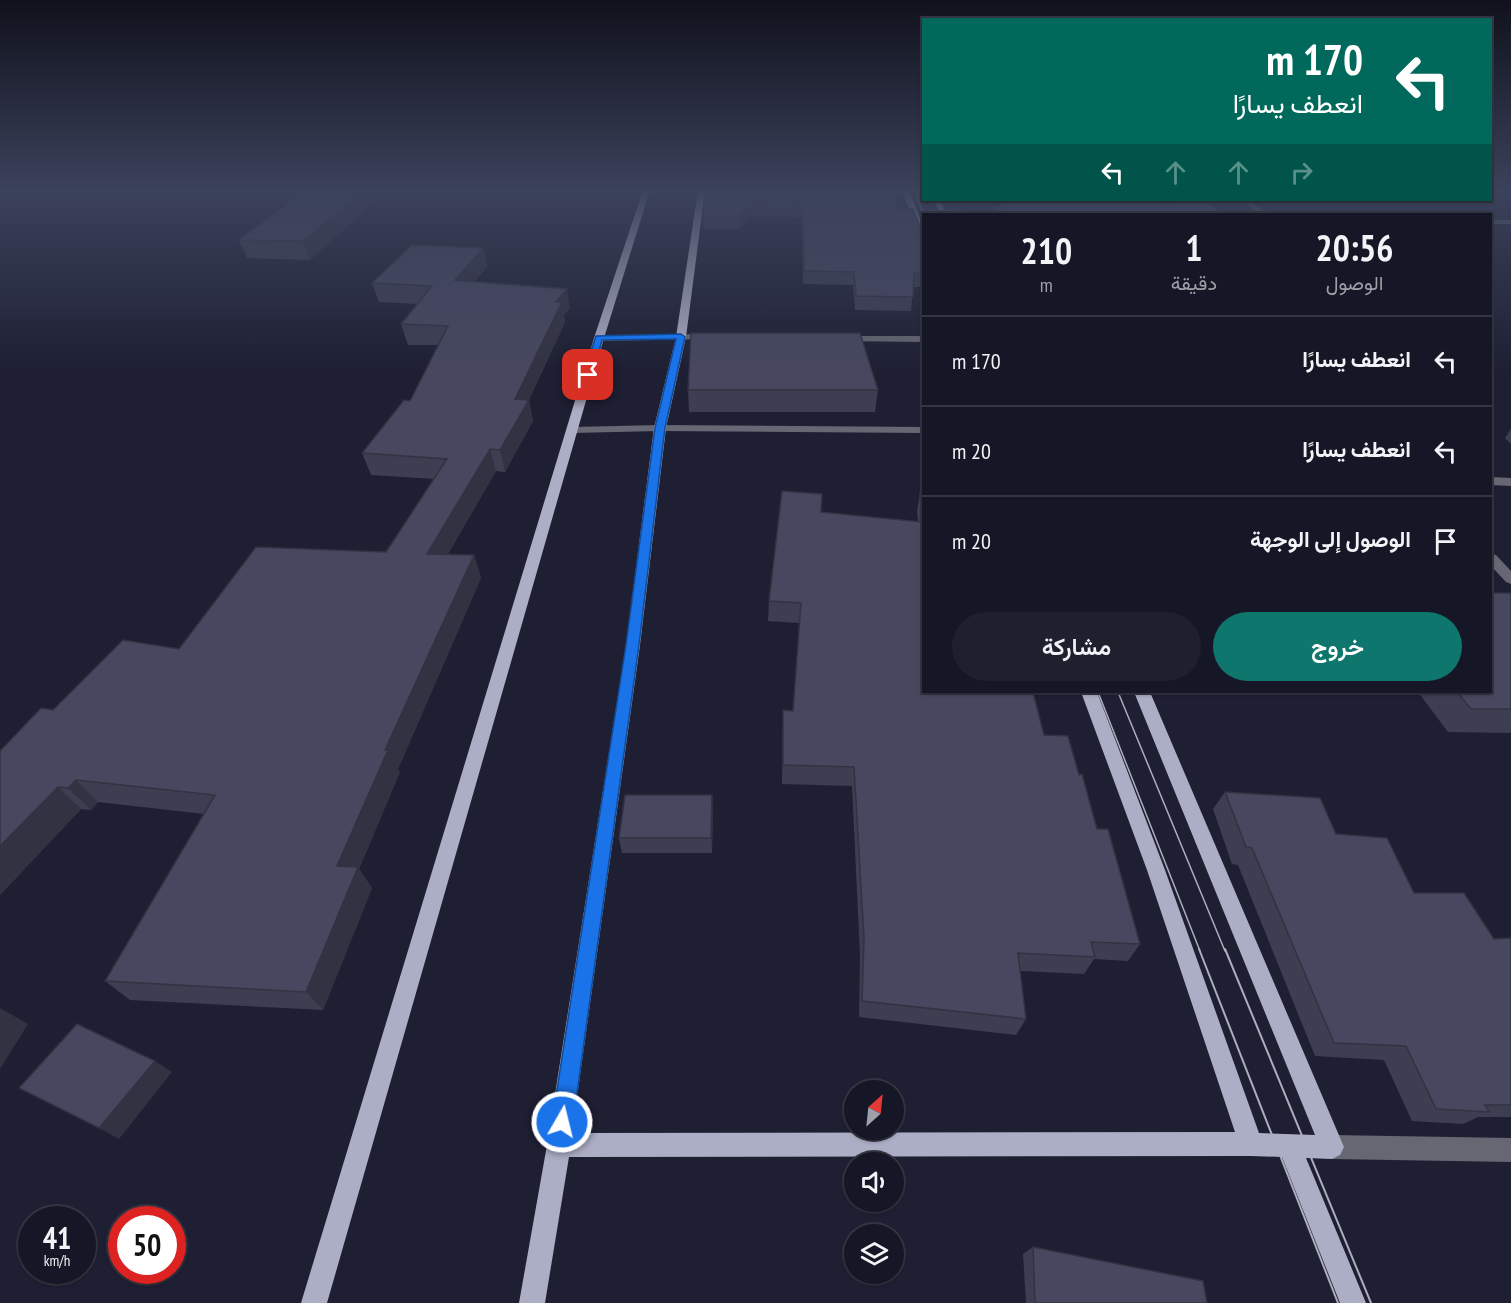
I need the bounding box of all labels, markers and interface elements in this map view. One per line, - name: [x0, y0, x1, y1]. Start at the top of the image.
- text: 170 m: [1266, 32, 1363, 87]
- icon: left: [1384, 42, 1462, 120]
- text: انعطف يسارًا: [1233, 86, 1363, 120]
- icon: left: [1096, 156, 1129, 189]
- icon: ahead: [1159, 156, 1192, 189]
- icon: ahead: [1222, 156, 1255, 189]
- icon: right: [1285, 156, 1318, 189]
- text: 1: [1185, 224, 1202, 271]
- text: 20:56: [1316, 224, 1393, 271]
- text: 210: [1021, 227, 1072, 274]
- text: دقيقة: [1171, 270, 1217, 296]
- text: الوصول: [1326, 270, 1383, 296]
- text: m: [1040, 272, 1053, 298]
- text: انعطف يسارًا: [1302, 345, 1411, 373]
- icon: left: [1429, 345, 1462, 378]
- text: 170 m: [952, 347, 1001, 375]
- pin: [562, 349, 613, 400]
- icon: arrive: [571, 358, 604, 391]
- text: انعطف يسارًا: [1302, 435, 1411, 463]
- icon: left: [1429, 435, 1462, 468]
- text: 20 m: [952, 437, 991, 465]
- text: الوصول إلى الوجهة: [1250, 525, 1411, 553]
- icon: arrive: [1429, 525, 1462, 558]
- text: 20 m: [952, 527, 991, 555]
- button: مشاركة: [952, 612, 1201, 681]
- button: خروج: [1213, 612, 1462, 681]
- north arrow: [844, 1080, 904, 1140]
- map controls: [844, 1080, 904, 1284]
- position arrow: [530, 1090, 594, 1154]
- button: sound: [844, 1152, 904, 1212]
- speed limit sign: 50: [108, 1206, 186, 1284]
- text: 41: [43, 1218, 71, 1257]
- button: layers: [844, 1224, 904, 1284]
- text: km/h: [44, 1251, 70, 1270]

